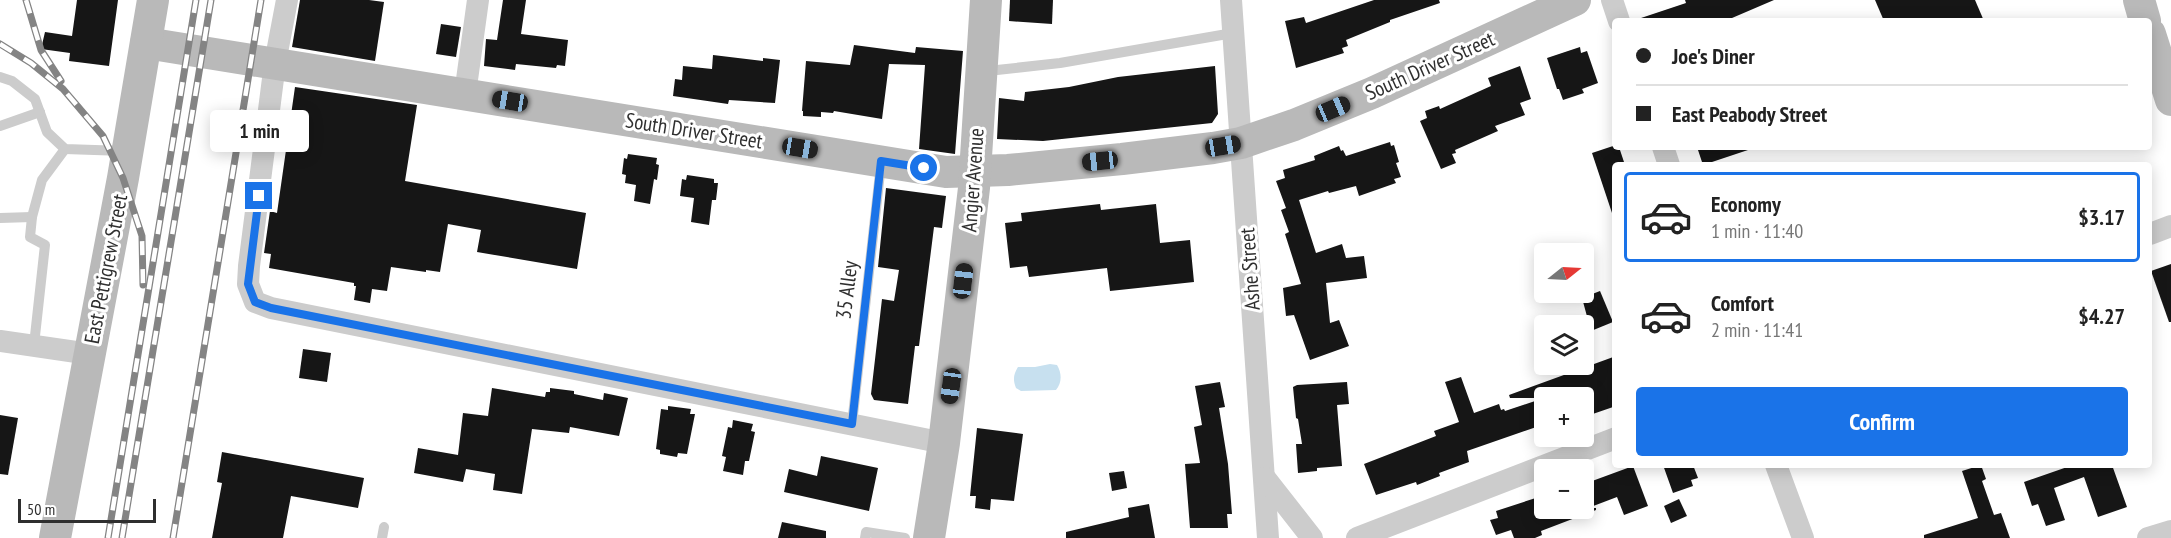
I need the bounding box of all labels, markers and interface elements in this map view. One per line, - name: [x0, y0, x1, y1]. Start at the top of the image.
- street label: South Driver Street: [1361, 25, 1499, 106]
- text: Joe's Diner: [1672, 42, 1755, 70]
- car: [491, 89, 529, 113]
- car: [1313, 94, 1353, 124]
- text: East Peabody Street: [1672, 100, 1827, 128]
- street label: South Driver Street: [624, 106, 765, 155]
- callout: 1 min: [210, 109, 308, 151]
- text: 1 min: [239, 118, 280, 144]
- street label: Angier Avenue: [955, 127, 990, 233]
- car: [1204, 134, 1242, 158]
- car: [781, 136, 819, 160]
- car: [1081, 150, 1119, 172]
- route start: [910, 154, 937, 181]
- route end: [245, 182, 272, 209]
- icon: car: [1639, 190, 1693, 244]
- text: Economy: [1711, 190, 1781, 218]
- street label: East Pettigrew Street: [78, 192, 133, 346]
- text: $3.17: [2078, 203, 2125, 231]
- text: 1 min · 11:40: [1711, 218, 1803, 244]
- street label: Ashe Street: [1233, 227, 1266, 311]
- north arrow: [1534, 243, 1594, 303]
- map controls: [1534, 243, 1594, 519]
- street label: 35 Alley: [830, 259, 863, 321]
- car: [952, 262, 974, 300]
- icon: car: [1639, 289, 1693, 343]
- text: Comfort: [1711, 289, 1774, 317]
- text: $4.27: [2078, 302, 2125, 330]
- button: layers: [1534, 315, 1594, 375]
- text: 2 min · 11:41: [1711, 317, 1803, 343]
- car: [940, 367, 962, 405]
- button: +: [1534, 387, 1594, 447]
- button: Confirm: [1636, 387, 2128, 456]
- button: −: [1534, 459, 1594, 519]
- scale bar: [18, 496, 156, 524]
- text: 50 m: [27, 499, 55, 519]

